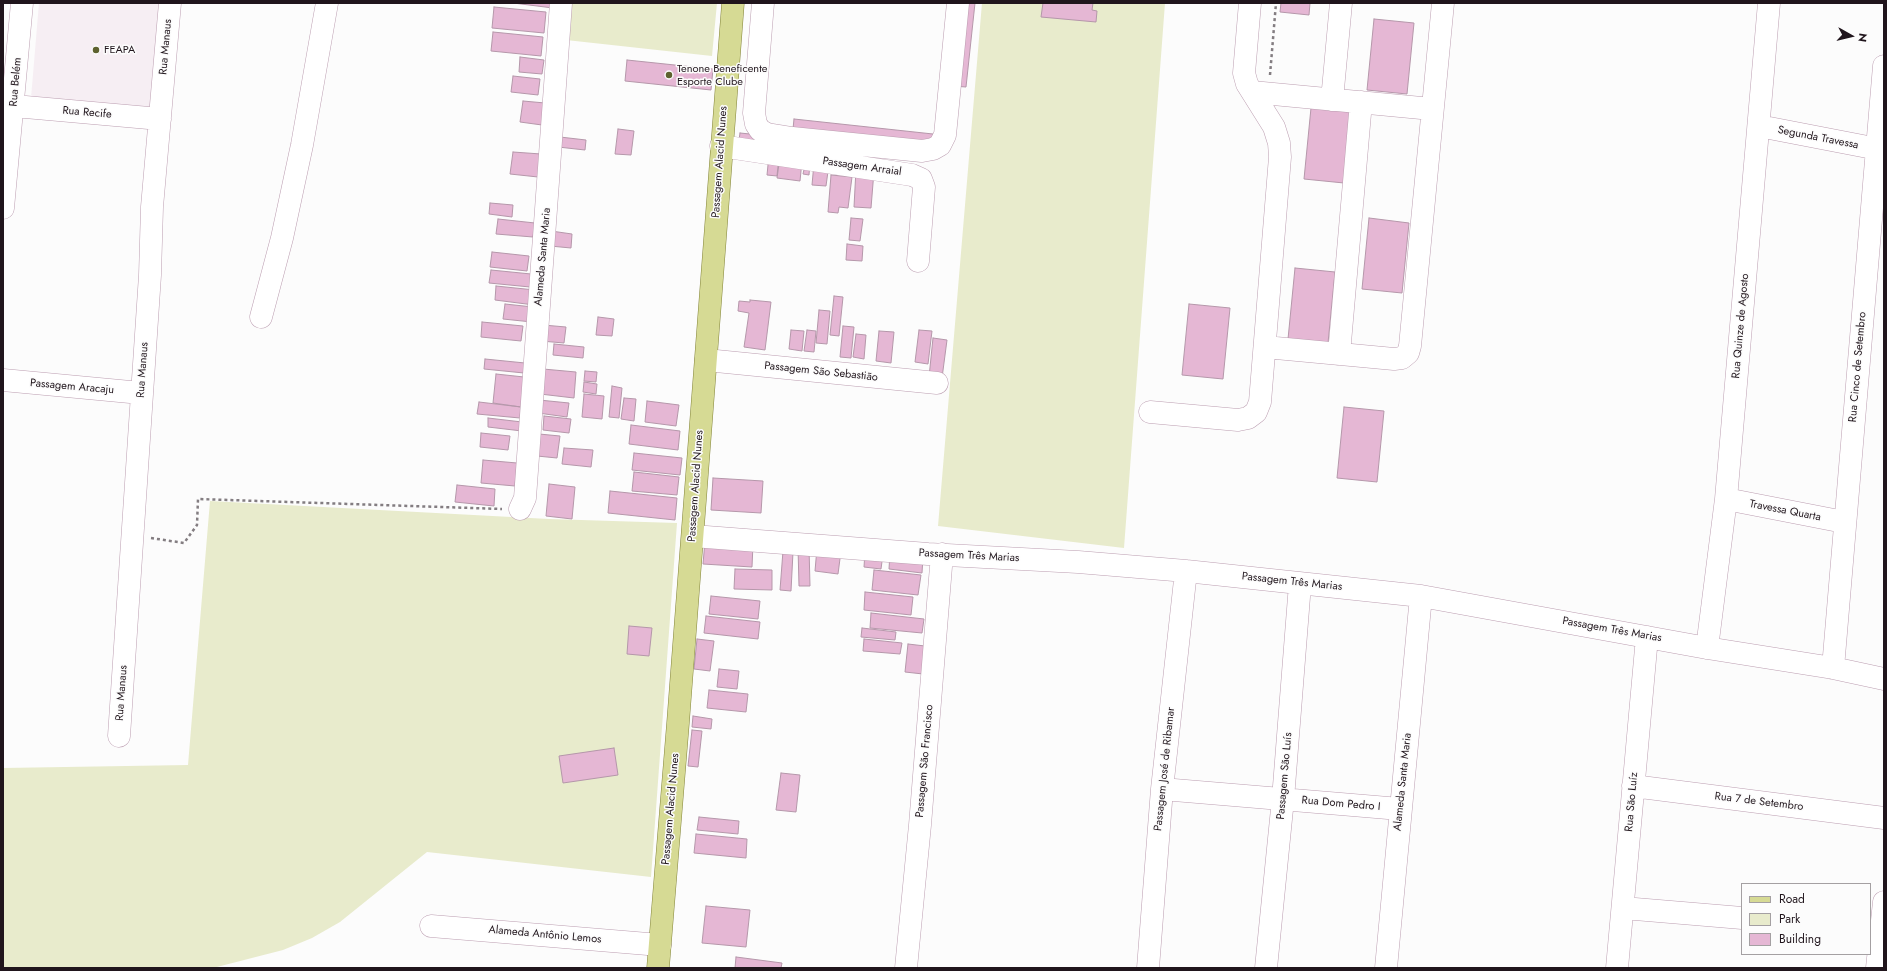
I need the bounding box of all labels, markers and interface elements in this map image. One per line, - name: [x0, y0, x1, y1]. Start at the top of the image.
- north arrow: [1831, 16, 1871, 56]
- street label: Rua Manaus: [157, 19, 175, 75]
- text: N: [1854, 32, 1871, 43]
- place label: FEAPA: [104, 43, 135, 57]
- marker: FEAPA: [91, 45, 101, 55]
- street label: Rua Belém: [7, 57, 25, 107]
- place label: Tenone Beneficente Esporte Clube: [677, 62, 767, 88]
- marker: Tenone Beneficente Esporte Clube: [664, 70, 674, 80]
- street label: Rua Recife: [62, 104, 112, 122]
- street label: Passagem Alacid Nunes: [710, 106, 730, 218]
- street label: Segunda Travessa: [1776, 124, 1860, 152]
- street label: Passagem Arraial: [822, 155, 902, 179]
- street label: Alameda Santa Maria: [532, 207, 554, 307]
- street label: Rua Quinze de Agosto: [1730, 273, 1752, 379]
- street label: Rua Cinco de Setembro: [1847, 311, 1869, 423]
- street label: Rua Manaus: [134, 342, 152, 398]
- street label: Passagem São Sebastião: [764, 359, 878, 385]
- street label: Passagem Aracaju: [29, 377, 115, 397]
- street label: Passagem Alacid Nunes: [686, 430, 706, 542]
- street label: Travessa Quarta: [1748, 498, 1822, 524]
- street label: Passagem Três Marias: [918, 547, 1020, 565]
- street label: Passagem Três Marias: [1241, 570, 1343, 594]
- street label: Passagem Três Marias: [1561, 615, 1663, 645]
- street label: Rua Manaus: [113, 665, 131, 721]
- street label: Passagem São Francisco: [913, 704, 937, 818]
- street label: Passagem José de Ribamar: [1152, 706, 1178, 832]
- street label: Passagem São Luís: [1275, 732, 1295, 820]
- street label: Alameda Santa Maria: [1391, 732, 1415, 832]
- street label: Passagem Alacid Nunes: [660, 753, 682, 865]
- street label: Rua São Luíz: [1623, 772, 1641, 832]
- street label: Rua 7 de Setembro: [1714, 790, 1804, 814]
- street label: Rua Dom Pedro I: [1301, 794, 1381, 814]
- legend: [1741, 883, 1871, 955]
- text: Road: [1779, 890, 1805, 908]
- text: Park: [1779, 910, 1800, 928]
- street label: Alameda Antônio Lemos: [488, 923, 602, 947]
- text: Building: [1779, 930, 1821, 948]

